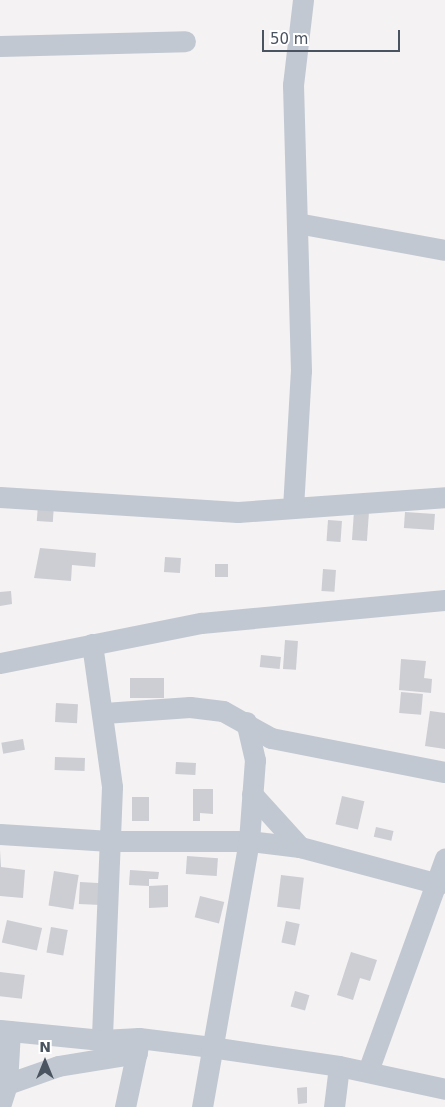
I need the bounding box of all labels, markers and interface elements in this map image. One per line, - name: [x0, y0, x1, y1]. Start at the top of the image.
- scale bar: [265, 20, 402, 52]
- text: 50 m: [270, 30, 308, 48]
- north arrow: [20, 1037, 70, 1087]
- text: N: [39, 1039, 51, 1055]

